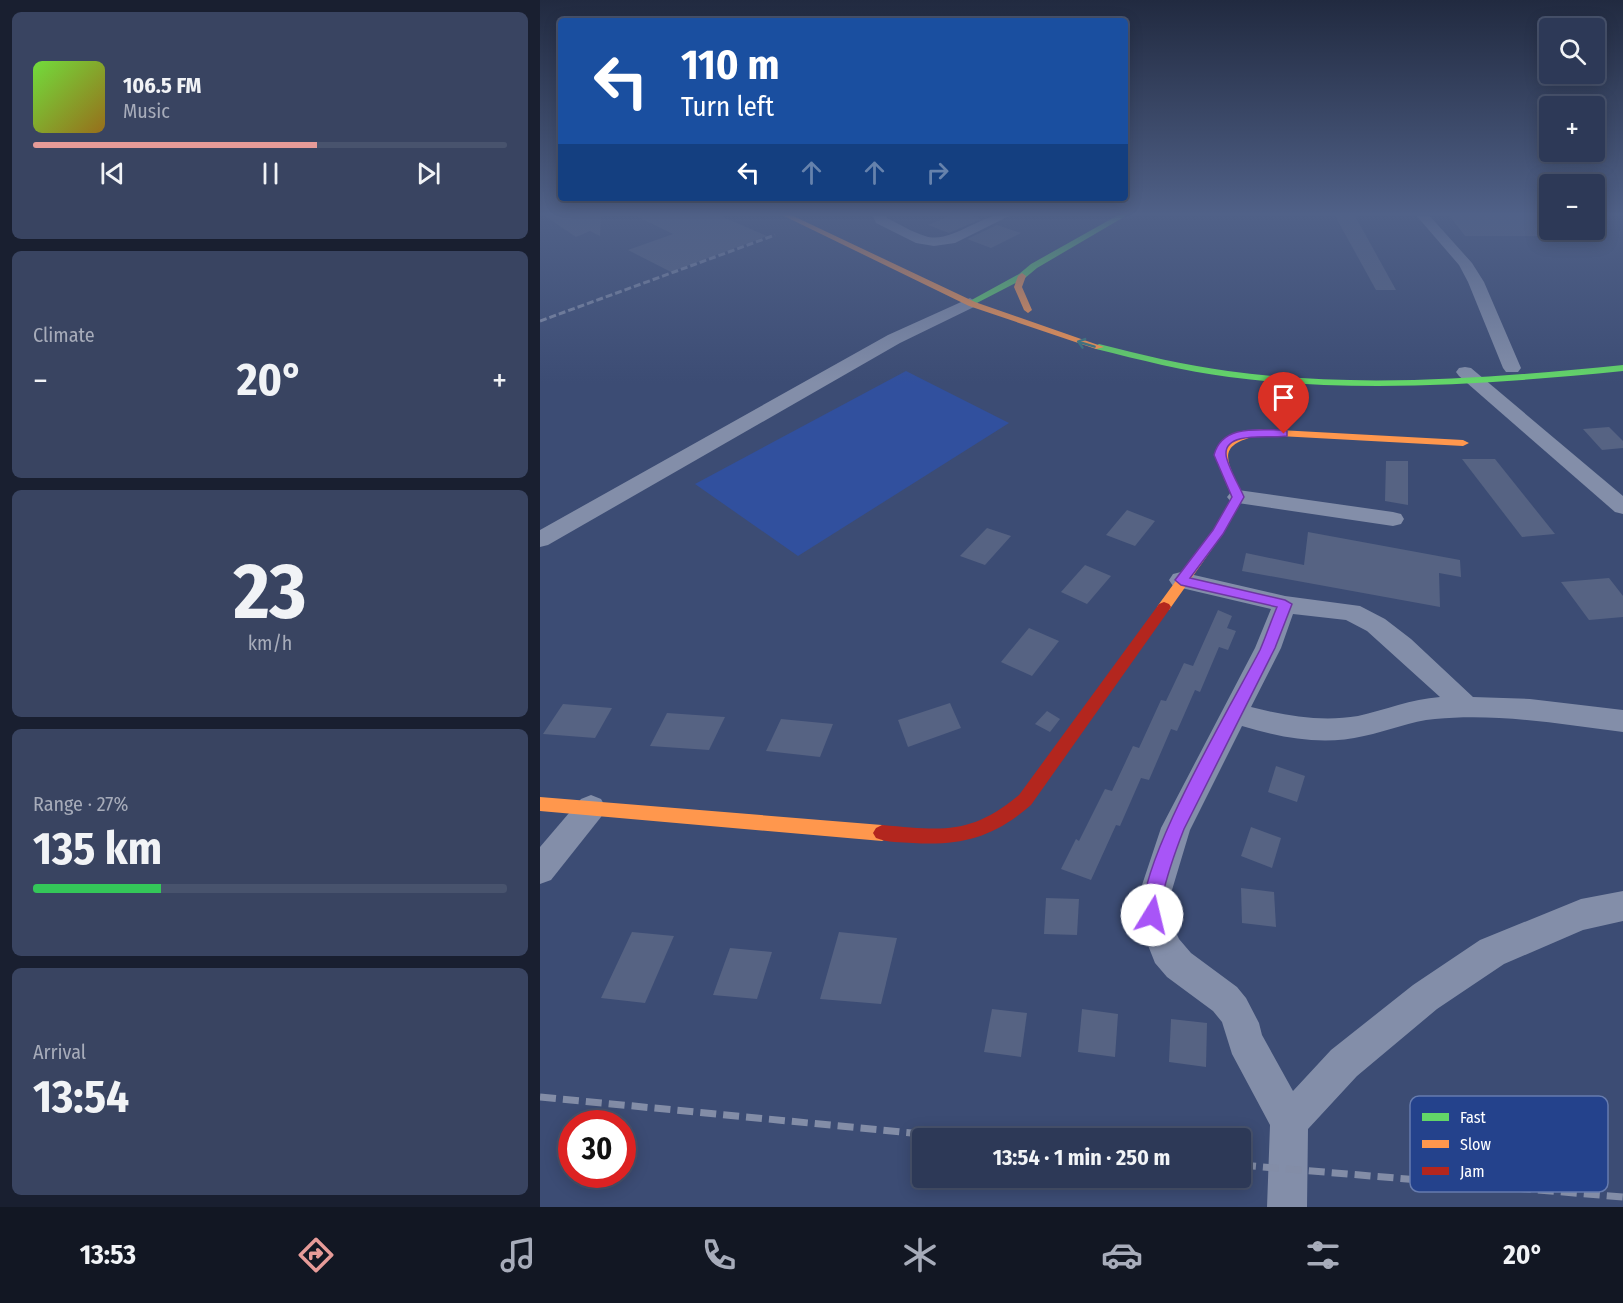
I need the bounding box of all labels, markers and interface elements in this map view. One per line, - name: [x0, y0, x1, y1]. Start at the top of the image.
- map controls: [1539, 18, 1605, 240]
- button: search: [1539, 18, 1605, 84]
- text: 110 m: [681, 40, 780, 90]
- icon: left: [582, 42, 660, 120]
- text: 106.5 FM: [123, 72, 201, 99]
- text: Turn left: [681, 91, 774, 123]
- button: +: [1539, 96, 1605, 162]
- text: Music: [123, 99, 170, 123]
- icon: left: [732, 156, 765, 189]
- icon: ahead: [795, 156, 828, 189]
- icon: ahead: [858, 156, 891, 189]
- icon: right: [921, 156, 954, 189]
- icon: previous: [96, 157, 129, 190]
- icon: pause: [254, 157, 287, 190]
- icon: next: [412, 157, 445, 190]
- button: −: [1539, 174, 1605, 240]
- text: Climate: [33, 323, 95, 347]
- one-way arrow: [1077, 338, 1096, 349]
- text: 20°: [237, 353, 303, 407]
- text: −: [33, 361, 48, 401]
- text: +: [492, 361, 507, 401]
- pin: [1258, 372, 1309, 434]
- icon: arrive: [1267, 381, 1300, 414]
- text: 23: [233, 545, 307, 639]
- text: km/h: [248, 631, 292, 655]
- text: Range · 27%: [33, 792, 129, 816]
- text: 135 km: [33, 822, 162, 876]
- position arrow: [1120, 883, 1184, 947]
- text: Arrival: [33, 1040, 86, 1064]
- text: 13:54: [33, 1070, 129, 1124]
- legend: [1410, 1096, 1608, 1192]
- text: Fast: [1460, 1108, 1487, 1127]
- speed limit sign: 30: [558, 1110, 636, 1188]
- text: Slow: [1460, 1135, 1491, 1154]
- text: 13:54 · 1 min · 250 m: [993, 1144, 1170, 1171]
- text: Jam: [1460, 1162, 1485, 1181]
- icon: directions: [295, 1234, 337, 1276]
- icon: music: [497, 1234, 539, 1276]
- icon: phone: [698, 1234, 740, 1276]
- icon: climate: [899, 1234, 941, 1276]
- icon: car: [1101, 1234, 1143, 1276]
- icon: filters: [1302, 1234, 1344, 1276]
- text: 13:53: [80, 1239, 136, 1271]
- text: 20°: [1503, 1239, 1543, 1271]

